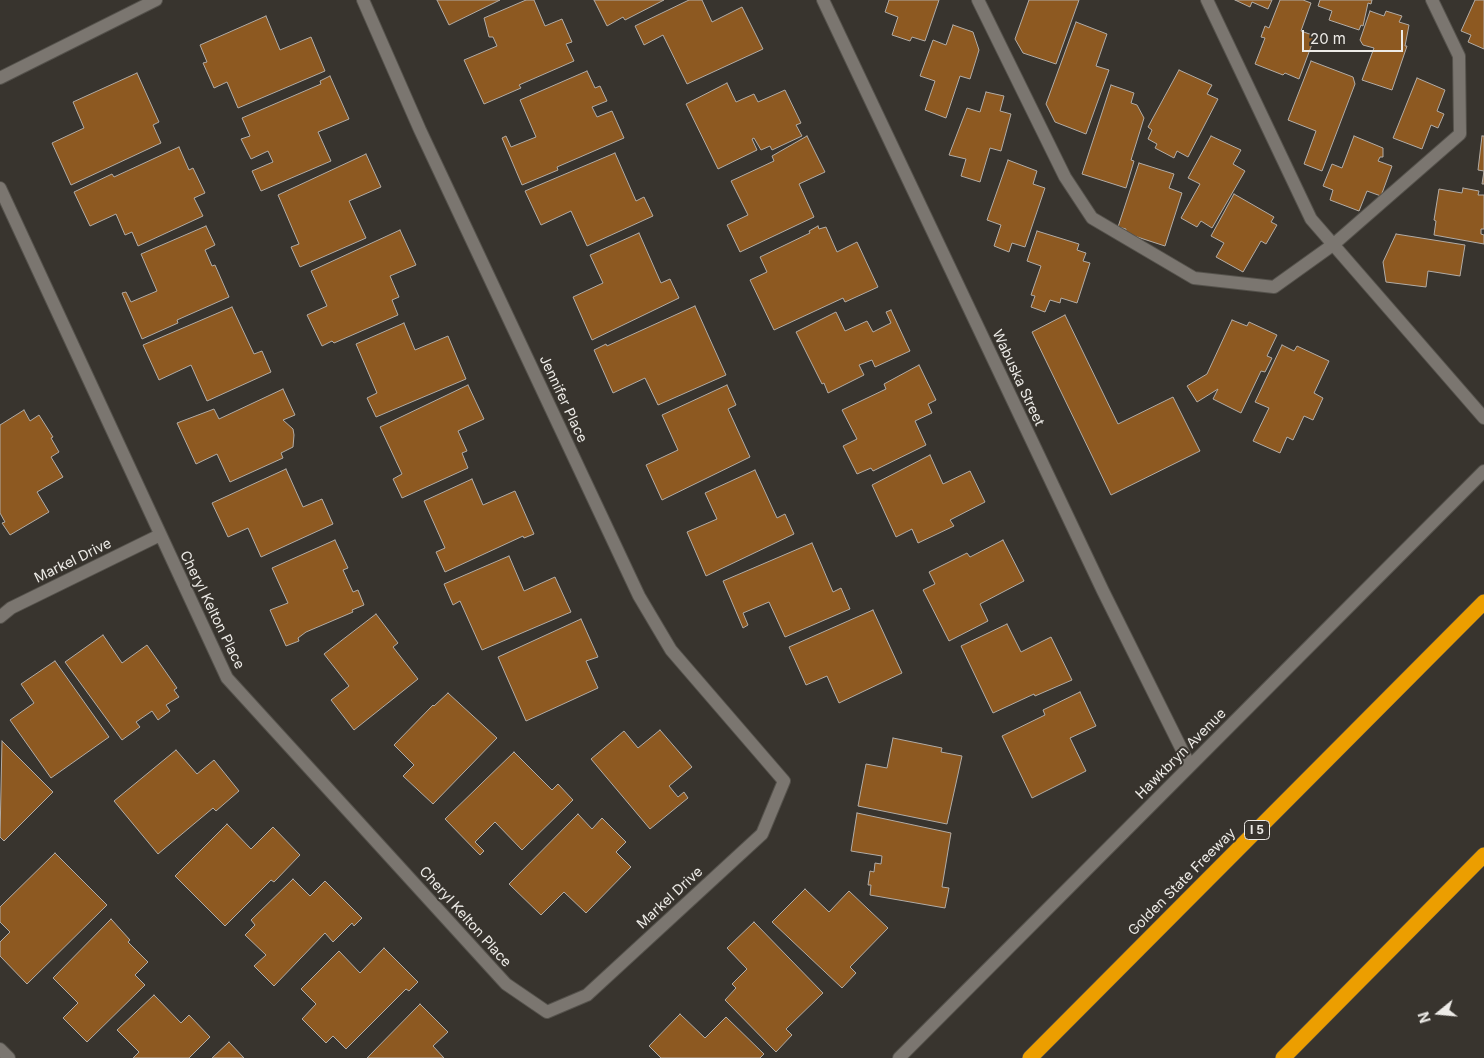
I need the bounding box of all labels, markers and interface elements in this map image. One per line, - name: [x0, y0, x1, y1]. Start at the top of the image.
- scale bar: [1304, 20, 1405, 52]
- text: 20 m: [1310, 29, 1346, 48]
- street label: Wabuska Street: [988, 327, 1048, 429]
- street label: Jennifer Place: [535, 353, 591, 445]
- street label: Markel Drive: [32, 535, 114, 587]
- street label: Cheryl Kelton Place: [176, 548, 248, 672]
- street label: Hawkbryn Avenue: [1132, 705, 1230, 803]
- road number: I 5: [1244, 820, 1270, 840]
- street label: Golden State Freeway: [1125, 825, 1239, 939]
- street label: Cheryl Kelton Place: [415, 863, 515, 971]
- street label: Markel Drive: [634, 863, 706, 933]
- north arrow: [1414, 988, 1464, 1038]
- text: N: [1414, 1010, 1434, 1025]

